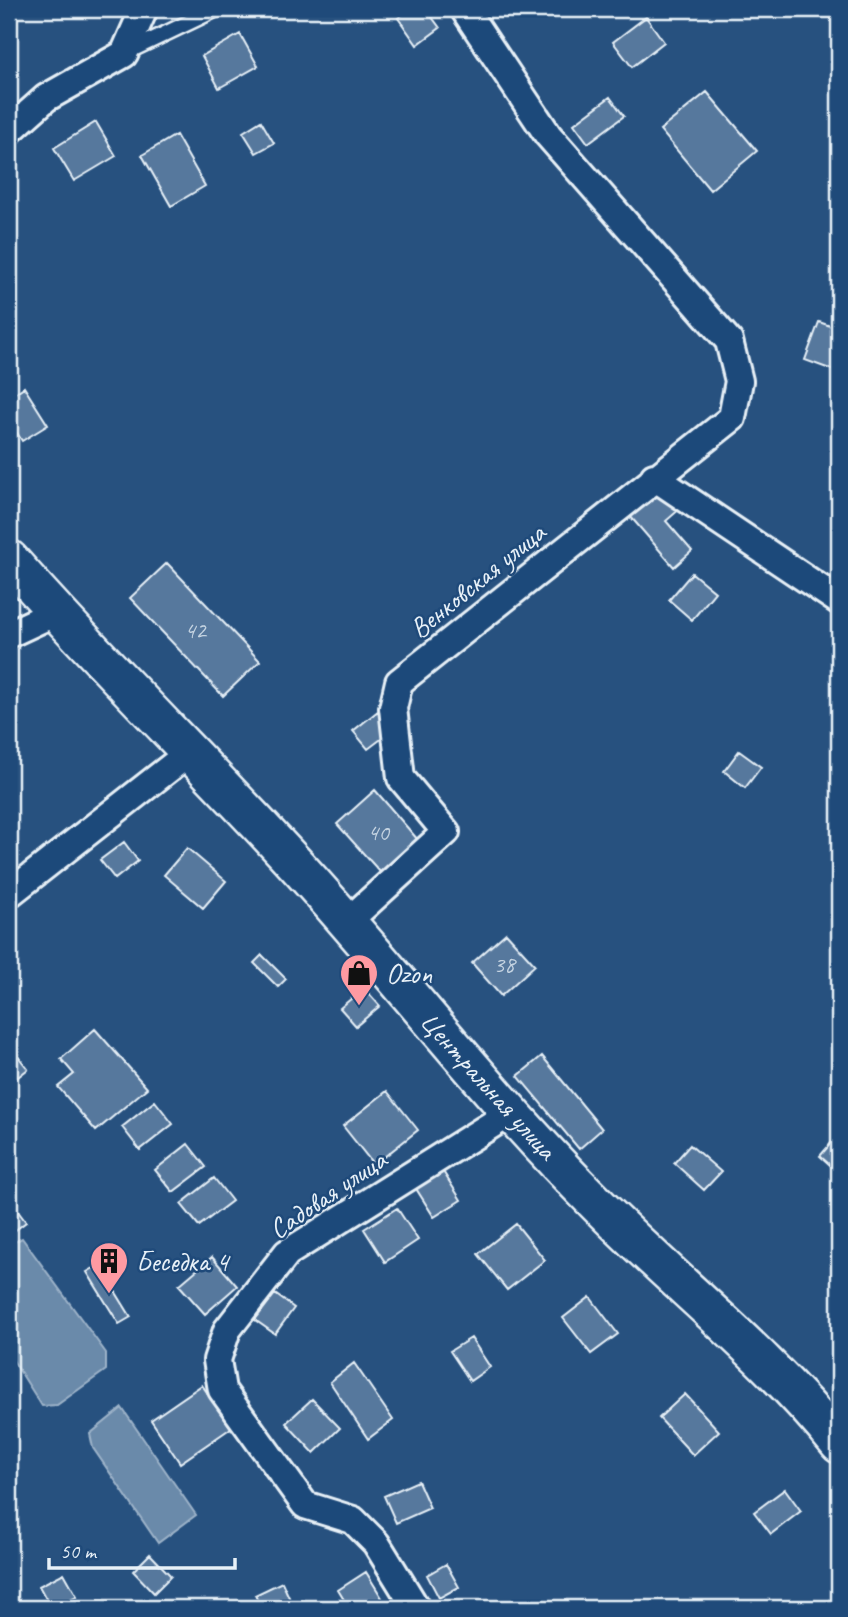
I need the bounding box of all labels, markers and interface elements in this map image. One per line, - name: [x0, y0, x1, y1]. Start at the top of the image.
- street label: Венковская улица: [402, 514, 554, 646]
- house number: 42: [184, 615, 208, 645]
- house number: 40: [367, 817, 391, 847]
- house number: 38: [493, 949, 517, 979]
- shop icon: Ozon: [338, 952, 380, 1007]
- place label: Ozon: [386, 956, 432, 991]
- street label: Центральная улица: [413, 1004, 566, 1168]
- street label: Садовая улица: [262, 1141, 394, 1246]
- building icon: Беседка 4: [88, 1240, 130, 1295]
- place label: Беседка 4: [136, 1244, 231, 1279]
- scale bar: [49, 1526, 234, 1570]
- text: 50 m: [60, 1538, 98, 1564]

